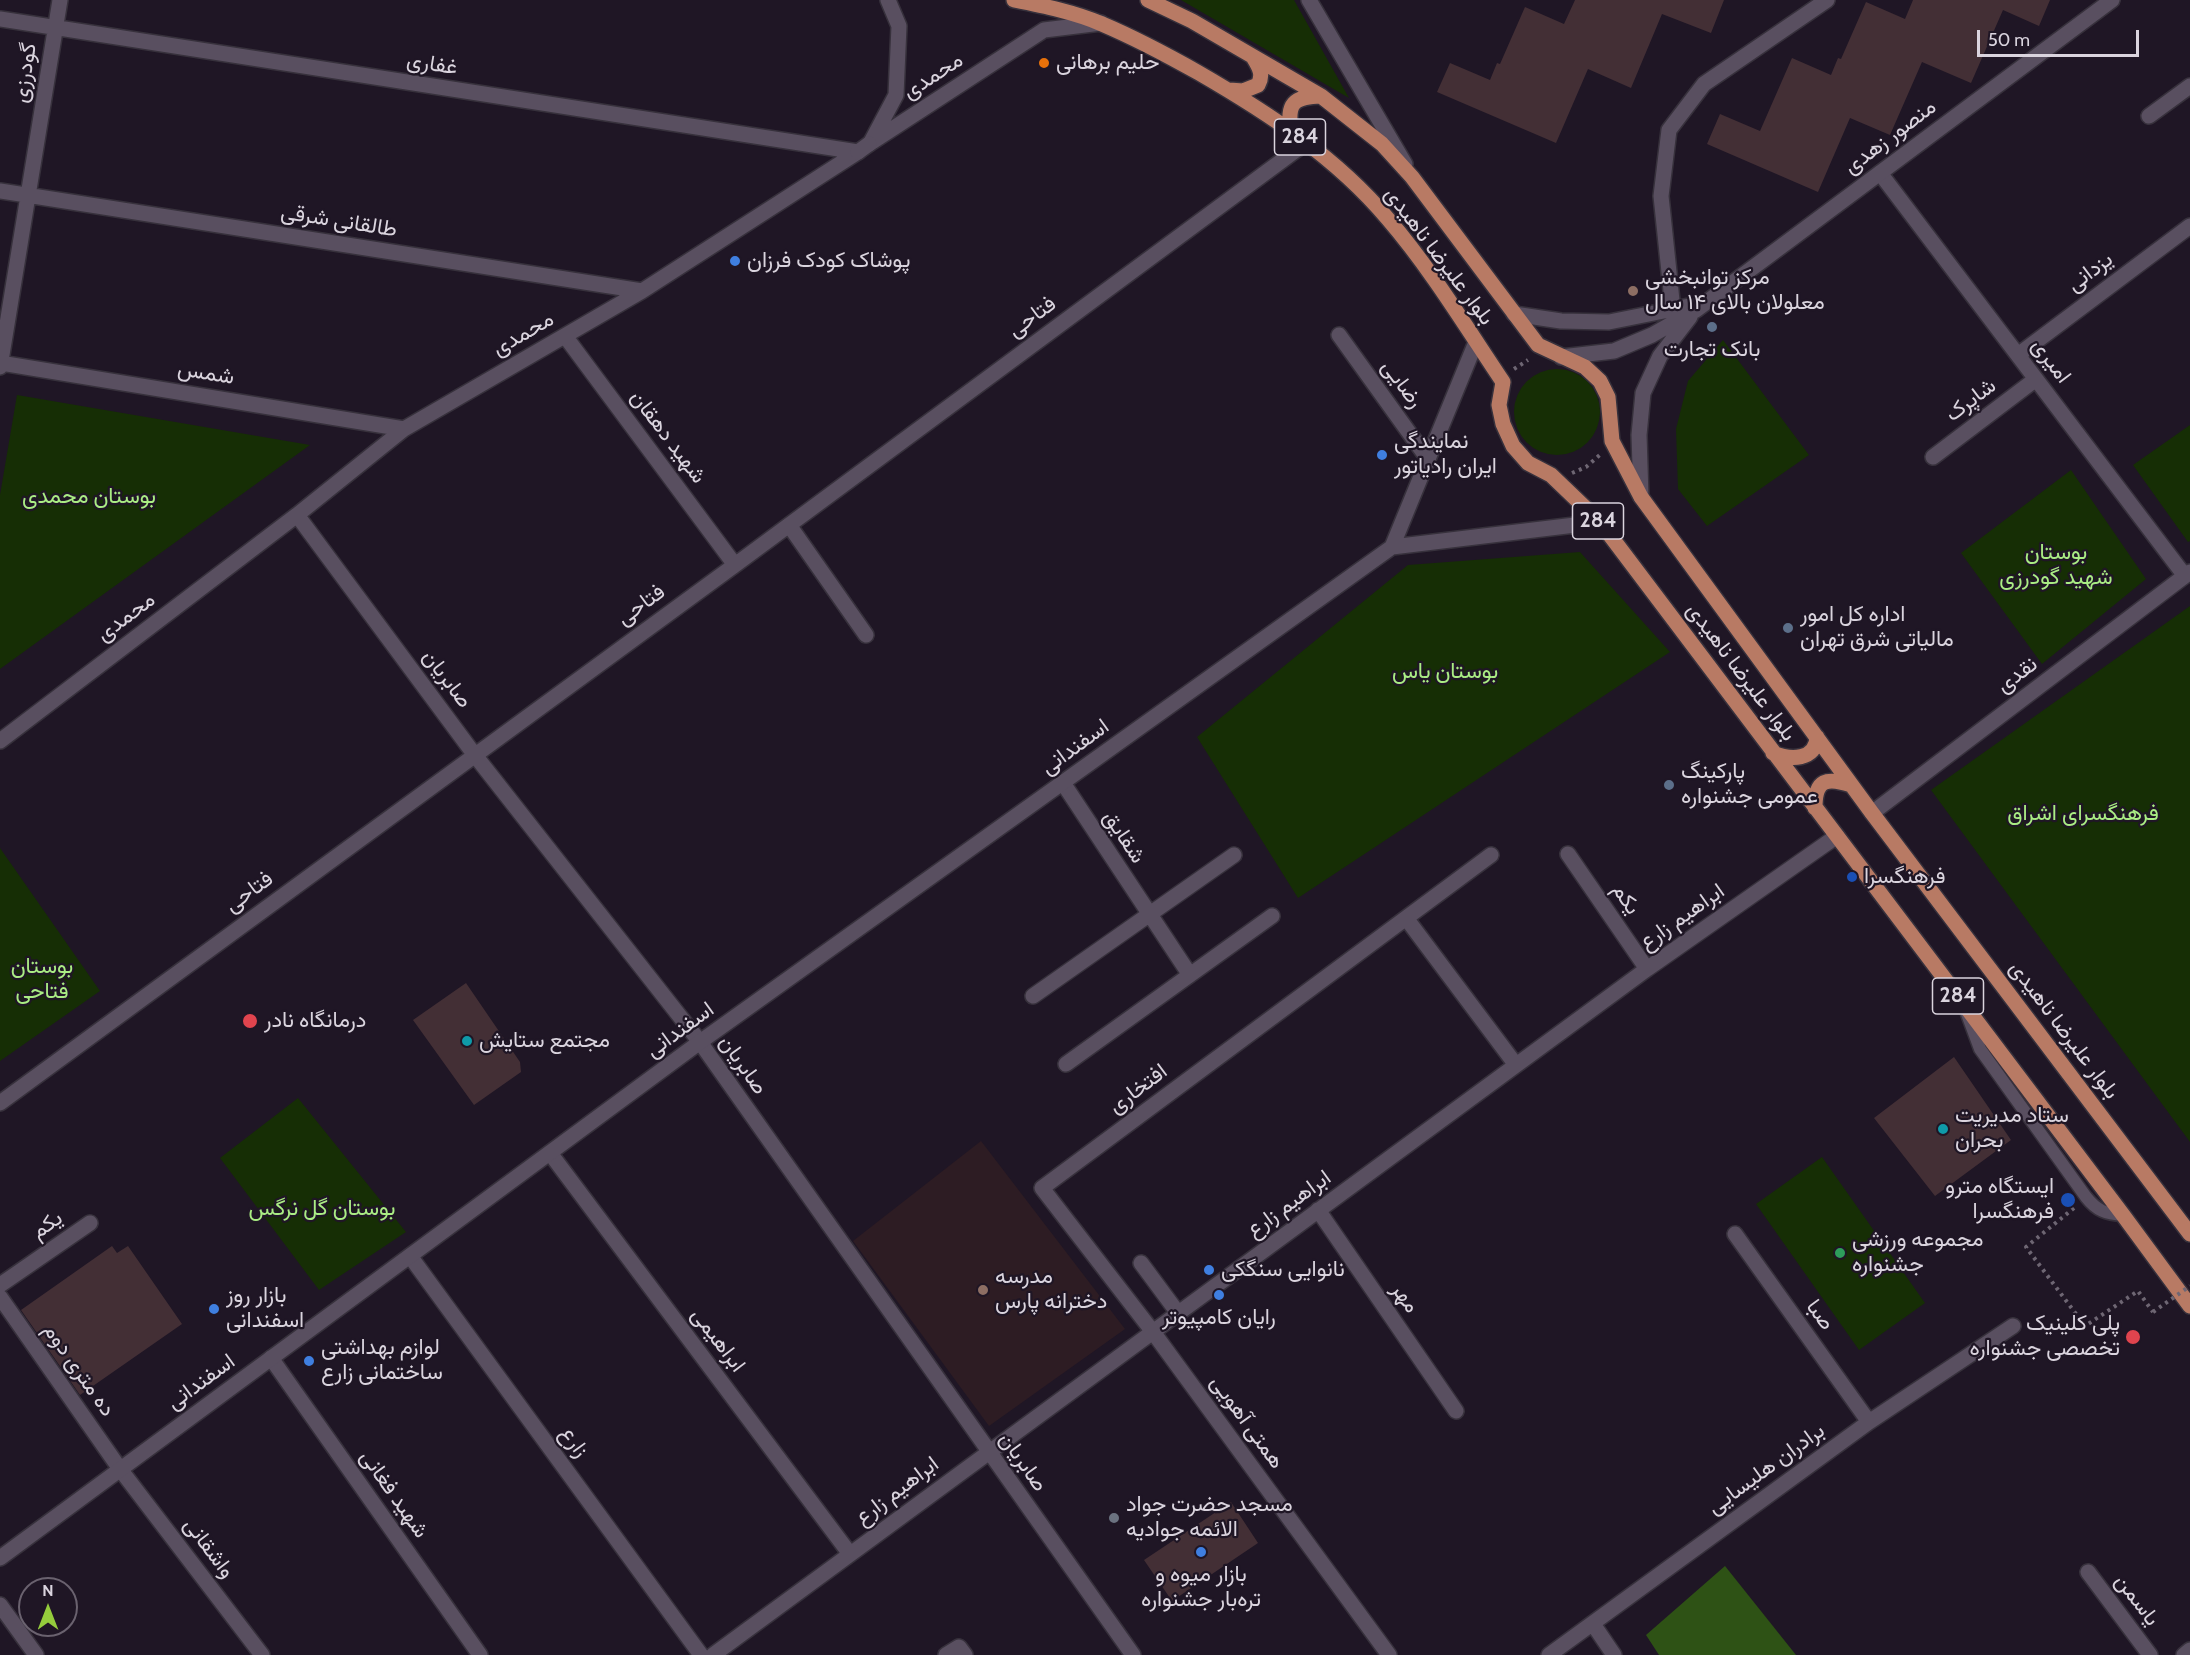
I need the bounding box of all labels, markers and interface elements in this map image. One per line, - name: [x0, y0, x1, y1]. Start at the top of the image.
- scale bar: [1980, 18, 2142, 56]
- text: 50 m: [1988, 29, 2030, 51]
- street label: گودرزی: [7, 41, 43, 105]
- street label: غفاری: [405, 47, 459, 81]
- street label: محمدی: [898, 47, 968, 105]
- place label: حلیم برهانی: [1056, 50, 1159, 76]
- marker: حلیم برهانی: [1037, 56, 1051, 70]
- street label: منصور زهدی: [1839, 94, 1941, 180]
- road number: 284: [1274, 119, 1326, 155]
- street label: بلوار علیرضا ناهیدی: [1378, 182, 1500, 330]
- street label: طالقانی شرقی: [279, 199, 399, 243]
- street label: یزدانی: [2062, 246, 2118, 298]
- place label: پوشاک کودک فرزان: [747, 248, 910, 274]
- marker: پوشاک کودک فرزان: [728, 254, 742, 268]
- place label: مرکز توانبخشی معلولان بالای ۱۴ سال: [1645, 265, 1825, 316]
- marker: مرکز توانبخشی معلولان بالای ۱۴ سال: [1626, 284, 1640, 298]
- street label: فتاحی: [1003, 291, 1061, 343]
- street label: محمدی: [488, 306, 558, 362]
- marker: بانک تجارت: [1705, 320, 1719, 334]
- street label: امیری: [2026, 333, 2076, 389]
- place label: بانک تجارت: [1664, 337, 1760, 363]
- street label: رضایی: [1375, 354, 1429, 414]
- street label: شمس: [176, 355, 236, 391]
- street label: شاپرک: [1941, 372, 2001, 428]
- street label: شهید دهقان: [624, 385, 712, 489]
- place label: نمایندگی ایران رادیاتور: [1394, 429, 1497, 481]
- marker: نمایندگی ایران رادیاتور: [1375, 448, 1389, 462]
- park label: بوستان محمدی: [22, 484, 156, 510]
- road number: 284: [1572, 503, 1624, 539]
- park label: بوستان شهید گودرزی: [1999, 540, 2113, 592]
- street label: فتاحی: [612, 579, 670, 631]
- street label: محمدی: [91, 586, 161, 648]
- street label: بلوار علیرضا ناهیدی: [1680, 598, 1802, 746]
- place label: اداره کل امور مالیاتی شرق تهران: [1800, 602, 1954, 654]
- marker: اداره کل امور مالیاتی شرق تهران: [1781, 621, 1795, 635]
- street label: صابریان: [416, 644, 478, 714]
- street label: نقدی: [1991, 651, 2043, 699]
- park label: بوستان یاس: [1392, 659, 1498, 685]
- street label: اسفندانی: [1036, 713, 1114, 781]
- place label: پارکینگ عمومی جشنواره: [1681, 759, 1818, 810]
- marker: پارکینگ عمومی جشنواره: [1662, 778, 1676, 792]
- park label: فرهنگسرای اشراق: [2007, 801, 2159, 827]
- street label: شقایق: [1097, 806, 1151, 868]
- place label: فرهنگسرا: [1864, 864, 1945, 890]
- street label: فتاحی: [220, 866, 278, 918]
- marker: فرهنگسرا: [1845, 870, 1859, 884]
- street label: یکم: [1606, 878, 1646, 920]
- street label: ابراهیم زارع: [1634, 878, 1730, 956]
- park label: بوستان فتاحی: [11, 954, 73, 1005]
- street label: بلوار علیرضا ناهیدی: [2003, 956, 2125, 1104]
- road number: 284: [1932, 978, 1984, 1014]
- street label: اسفندانی: [641, 996, 719, 1064]
- place label: درمانگاه نادر: [264, 1008, 366, 1034]
- marker: درمانگاه نادر: [241, 1012, 259, 1030]
- place label: مجتمع ستایش: [479, 1028, 610, 1054]
- street label: صابریان: [713, 1030, 773, 1100]
- marker: مجتمع ستایش: [460, 1034, 474, 1048]
- street label: افتخاری: [1103, 1058, 1173, 1120]
- place label: ستاد مدیریت بحران: [1955, 1103, 2069, 1154]
- marker: ستاد مدیریت بحران: [1936, 1122, 1950, 1136]
- street label: ابراهیم زارع: [1242, 1164, 1336, 1244]
- place label: ایستگاه مترو فرهنگسرا: [1945, 1174, 2054, 1226]
- marker: ایستگاه مترو فرهنگسرا: [2059, 1191, 2077, 1209]
- park label: بوستان گل نرگس: [249, 1196, 395, 1222]
- street label: یکم: [26, 1205, 68, 1245]
- place label: مجموعه ورزشی جشنواره: [1852, 1227, 1983, 1278]
- marker: مجموعه ورزشی جشنواره: [1833, 1246, 1847, 1260]
- place label: نانوایی سنگکی: [1221, 1257, 1345, 1283]
- marker: نانوایی سنگکی: [1202, 1263, 1216, 1277]
- place label: مدرسه دخترانه پارس: [995, 1264, 1107, 1316]
- street label: مهر: [1385, 1278, 1425, 1318]
- place label: بازار روز اسفندانی: [226, 1283, 304, 1334]
- marker: مدرسه دخترانه پارس: [976, 1283, 990, 1297]
- marker: رایان کامپیوتر: [1212, 1288, 1226, 1302]
- street label: صبا: [1800, 1294, 1840, 1336]
- marker: بازار روز اسفندانی: [207, 1302, 221, 1316]
- street label: ابراهیمی: [685, 1302, 751, 1378]
- place label: رایان کامپیوتر: [1162, 1305, 1276, 1331]
- place label: پلی کلینیک تخصصی جشنواره: [1970, 1311, 2120, 1362]
- street label: ده متری دوم: [37, 1318, 121, 1422]
- marker: پلی کلینیک تخصصی جشنواره: [2124, 1328, 2142, 1346]
- place label: لوازم بهداشتی ساختمانی زارع: [321, 1335, 443, 1386]
- street label: اسفندانی: [162, 1348, 240, 1416]
- marker: لوازم بهداشتی ساختمانی زارع: [302, 1354, 316, 1368]
- street label: همتی آهویی: [1204, 1370, 1290, 1474]
- street label: برادران هلیسایی: [1702, 1418, 1830, 1520]
- street label: زارع: [554, 1421, 594, 1463]
- street label: صابریان: [993, 1427, 1053, 1497]
- street label: شهید فغانی: [354, 1445, 434, 1543]
- street label: ابراهیم زارع: [850, 1451, 944, 1531]
- place label: مسجد حضرت جواد الائمه جوادیه: [1126, 1492, 1293, 1544]
- marker: مسجد حضرت جواد الائمه جوادیه: [1107, 1511, 1121, 1525]
- street label: واشقانی: [178, 1512, 240, 1584]
- marker: بازار میوه و تره‌بار جشنواره: [1194, 1545, 1208, 1559]
- place label: بازار میوه و تره‌بار جشنواره: [1141, 1562, 1261, 1614]
- street label: یاسمن: [2109, 1569, 2165, 1631]
- north arrow: [18, 1577, 78, 1637]
- text: N: [42, 1581, 54, 1600]

